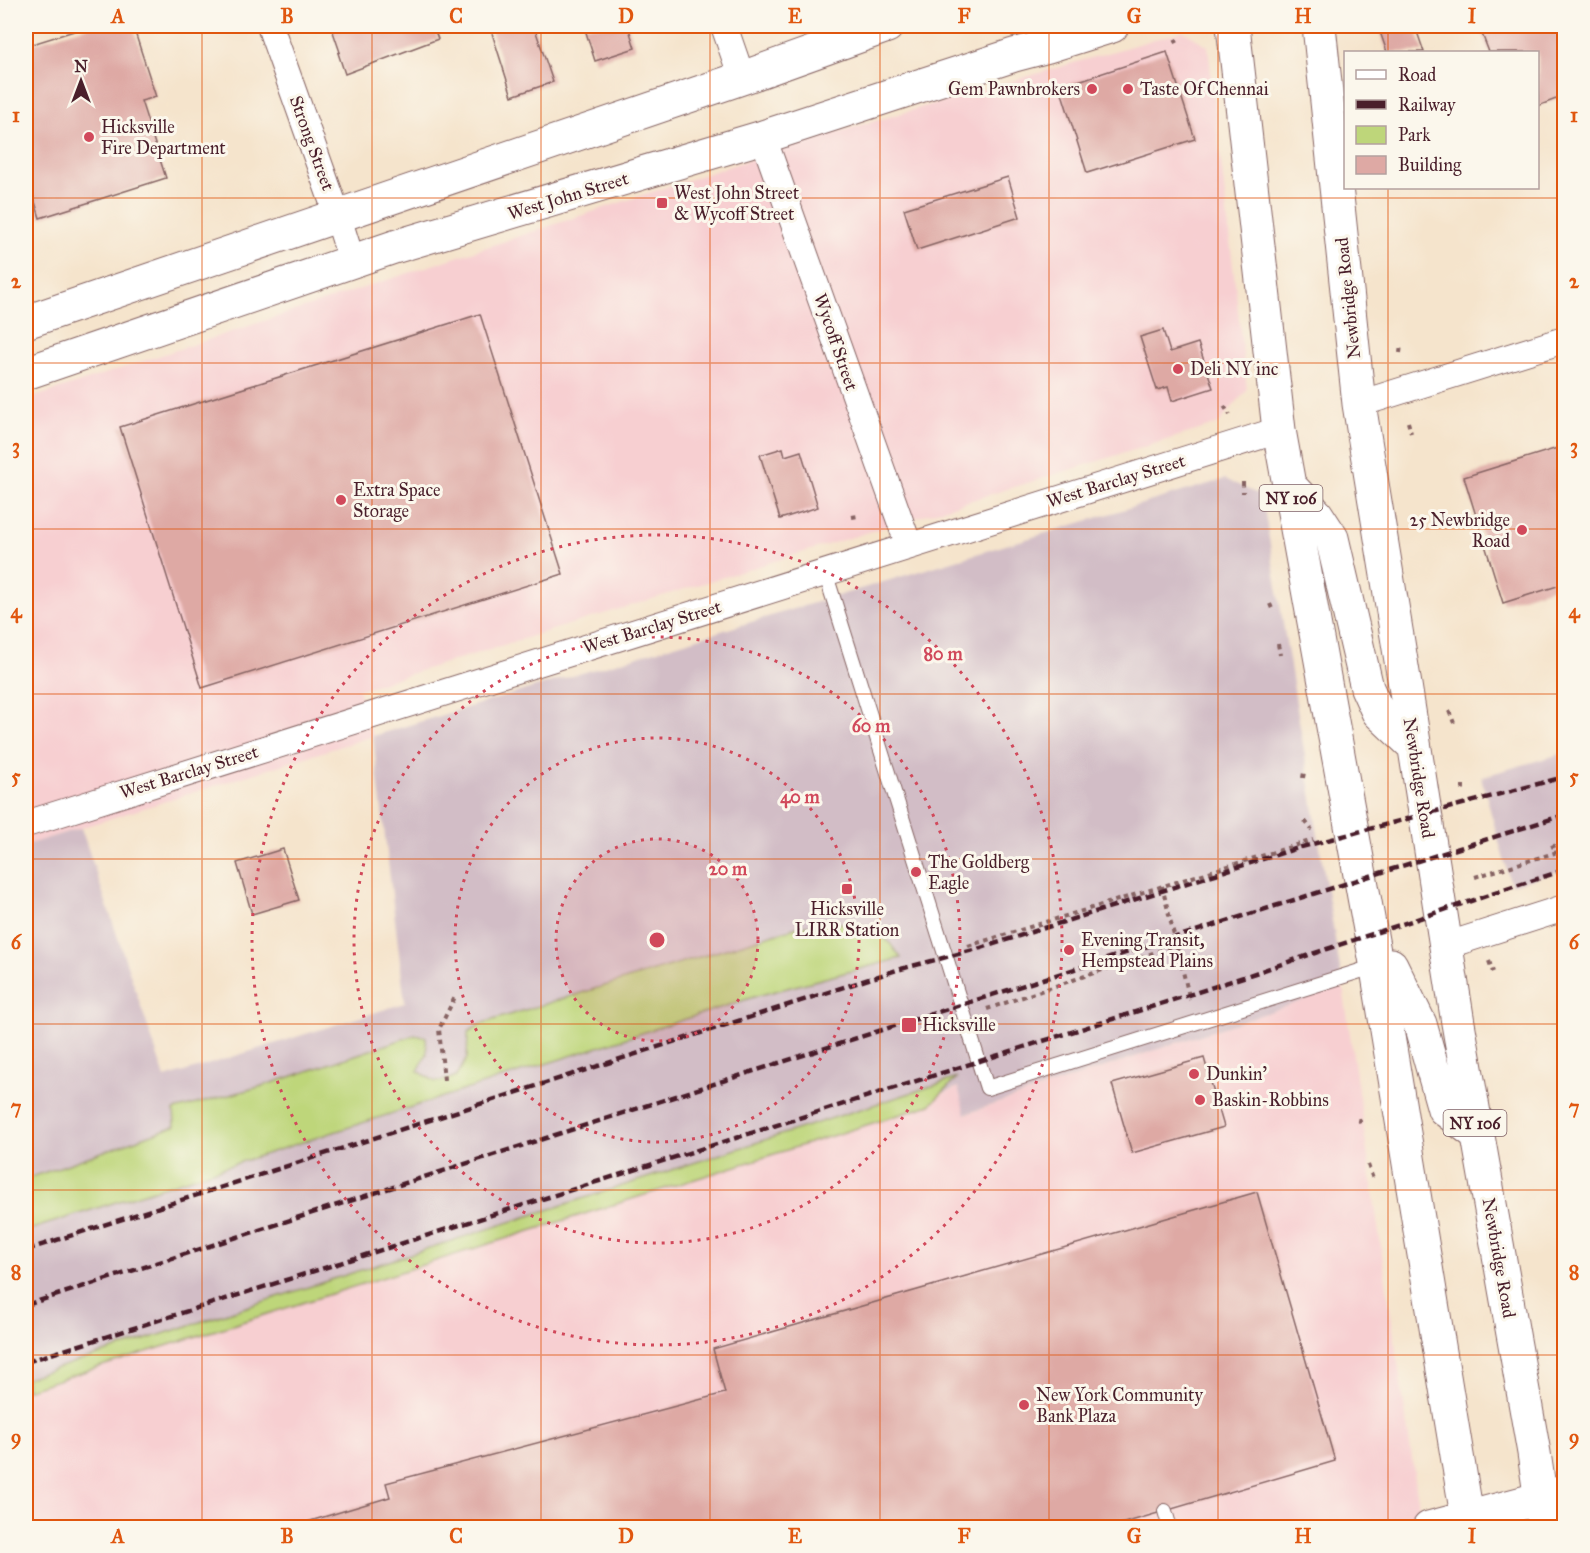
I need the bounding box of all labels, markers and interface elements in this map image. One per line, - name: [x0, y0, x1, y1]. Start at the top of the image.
- text: A: [109, 4, 125, 28]
- text: B: [280, 4, 294, 28]
- text: C: [449, 4, 463, 28]
- text: D: [618, 4, 634, 28]
- text: E: [788, 4, 803, 28]
- text: F: [957, 4, 971, 28]
- text: G: [1127, 4, 1142, 28]
- text: H: [1294, 4, 1312, 28]
- text: I: [1468, 4, 1477, 28]
- north arrow: [51, 51, 111, 111]
- legend: [1344, 51, 1539, 189]
- text: N: [74, 57, 88, 76]
- text: Road: [1398, 64, 1436, 86]
- place label: Gem Pawnbrokers: [948, 78, 1080, 100]
- place label: Taste Of Chennai: [1140, 78, 1269, 100]
- marker: Gem Pawnbrokers: [1085, 82, 1099, 96]
- marker: Taste Of Chennai: [1121, 82, 1135, 96]
- street label: Strong Street: [284, 93, 340, 194]
- text: Railway: [1398, 94, 1456, 116]
- text: 1: [12, 103, 20, 127]
- text: 1: [1570, 103, 1578, 127]
- place label: Hicksville Fire Department: [101, 116, 226, 159]
- text: Park: [1398, 124, 1431, 146]
- marker: Hicksville Fire Department: [82, 130, 96, 144]
- text: Building: [1398, 154, 1462, 177]
- street label: West John Street: [505, 167, 632, 226]
- place label: West John Street & Wycoff Street: [674, 182, 800, 225]
- marker: West John Street & Wycoff Street: [655, 196, 669, 210]
- street label: Newbridge Road: [1331, 236, 1366, 360]
- text: 2: [11, 269, 22, 293]
- text: 2: [1569, 269, 1580, 293]
- street label: Wycoff Street: [809, 291, 863, 394]
- place label: Deli NY inc: [1190, 358, 1279, 380]
- marker: Deli NY inc: [1171, 362, 1185, 376]
- text: 3: [12, 434, 20, 459]
- text: 3: [1570, 434, 1578, 459]
- street label: West Barclay Street: [1044, 449, 1189, 513]
- place label: Extra Space Storage: [353, 479, 441, 523]
- road number: NY 106: [1260, 485, 1322, 511]
- marker: Extra Space Storage: [334, 493, 348, 507]
- place label: 25 Newbridge Road: [1410, 509, 1510, 552]
- marker: 25 Newbridge Road: [1515, 523, 1529, 537]
- street label: West Barclay Street: [580, 595, 725, 659]
- text: 4: [10, 599, 22, 624]
- text: 4: [1568, 599, 1580, 624]
- text: 80 m: [923, 643, 963, 665]
- text: 60 m: [852, 715, 891, 737]
- street label: Newbridge Road: [1398, 716, 1439, 840]
- street label: West Barclay Street: [117, 740, 262, 804]
- text: 5: [11, 764, 21, 788]
- text: 5: [1569, 764, 1579, 788]
- text: 40 m: [780, 786, 821, 809]
- place label: The Goldberg Eagle: [928, 851, 1030, 895]
- text: 20 m: [709, 858, 748, 880]
- marker: The Goldberg Eagle: [909, 865, 923, 879]
- marker: Hicksville LIRR Station: [840, 882, 854, 896]
- place label: Hicksville LIRR Station: [795, 898, 900, 941]
- place label: Evening Transit, Hempstead Plains: [1081, 929, 1213, 972]
- text: 6: [11, 930, 23, 954]
- centre of rings: [647, 930, 667, 950]
- text: 6: [1569, 930, 1581, 954]
- marker: Evening Transit, Hempstead Plains: [1062, 943, 1076, 957]
- place label: Hicksville: [922, 1014, 996, 1036]
- marker: Hicksville: [900, 1016, 918, 1034]
- place label: Dunkin': [1206, 1063, 1267, 1085]
- marker: Dunkin': [1187, 1067, 1201, 1081]
- place label: Baskin-Robbins: [1212, 1089, 1329, 1111]
- marker: Baskin-Robbins: [1193, 1093, 1207, 1107]
- text: 7: [11, 1095, 22, 1119]
- text: 7: [1569, 1095, 1580, 1119]
- road number: NY 106: [1444, 1110, 1506, 1136]
- street label: Newbridge Road: [1477, 1196, 1520, 1320]
- text: 8: [11, 1260, 21, 1284]
- text: 8: [1569, 1260, 1579, 1284]
- place label: New York Community Bank Plaza: [1036, 1384, 1203, 1427]
- marker: New York Community Bank Plaza: [1017, 1398, 1031, 1412]
- text: 9: [11, 1425, 21, 1450]
- text: 9: [1569, 1425, 1579, 1450]
- text: A: [109, 1524, 125, 1548]
- text: B: [280, 1524, 294, 1548]
- text: C: [449, 1524, 463, 1548]
- text: D: [618, 1524, 634, 1548]
- text: E: [788, 1524, 803, 1548]
- text: F: [957, 1524, 971, 1548]
- text: G: [1127, 1524, 1142, 1548]
- text: H: [1294, 1524, 1312, 1548]
- text: I: [1468, 1524, 1477, 1548]

